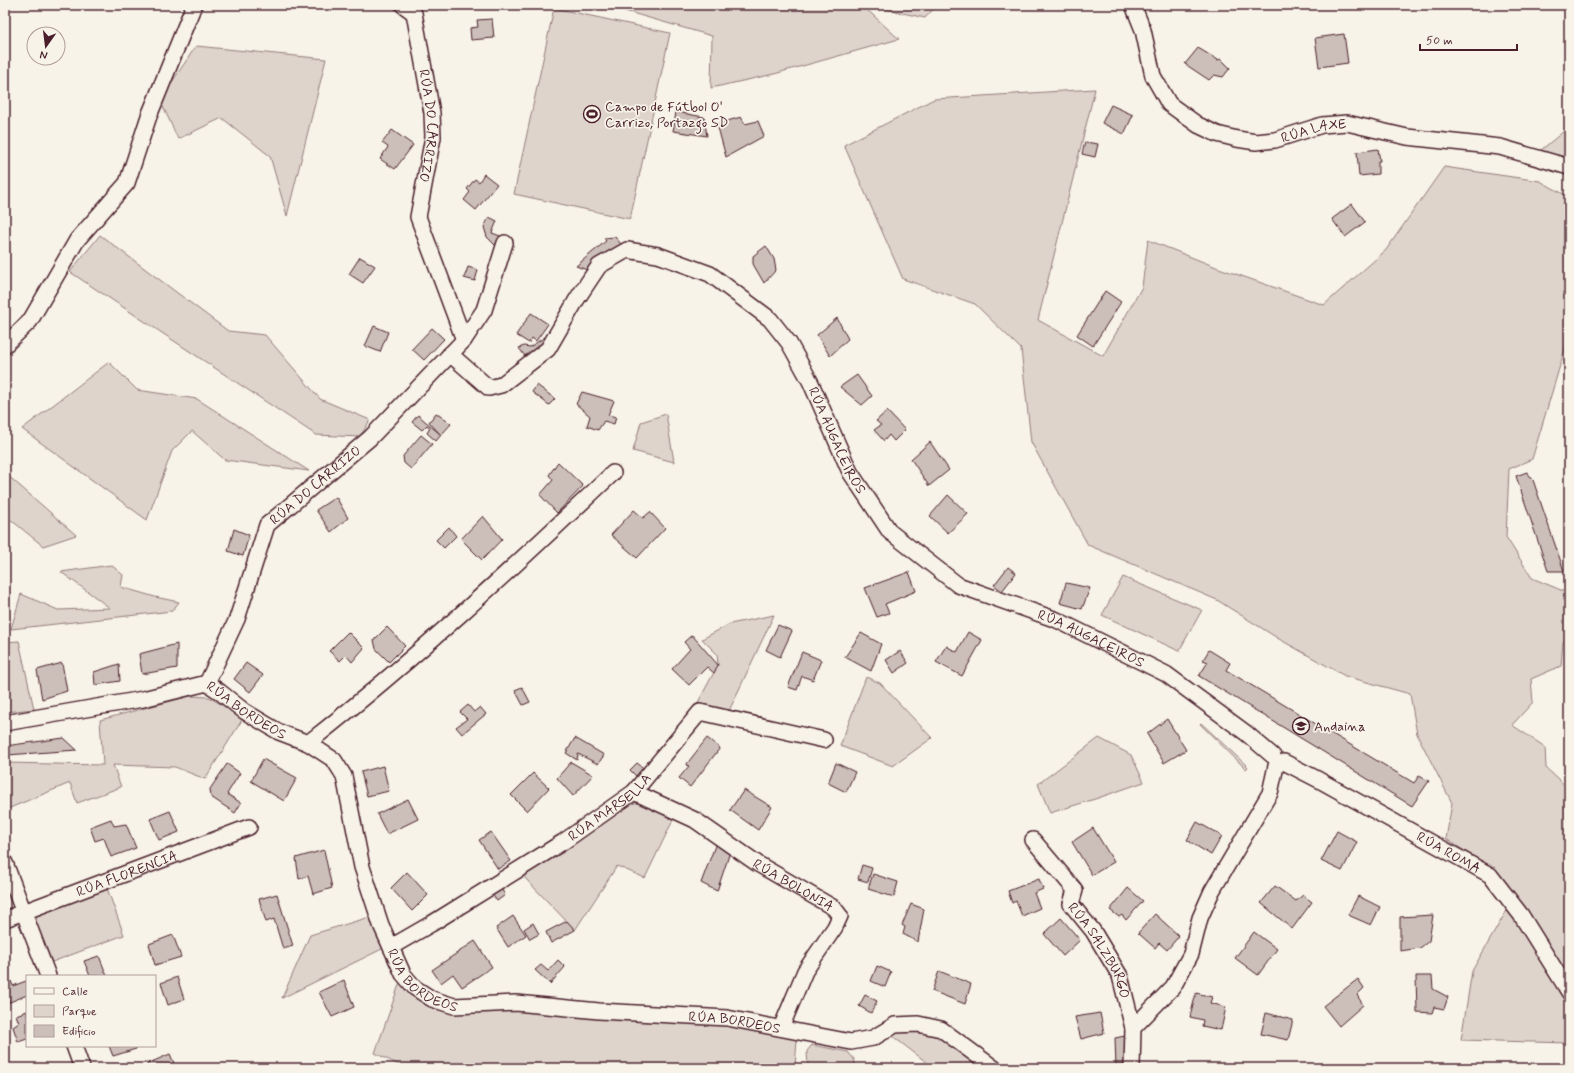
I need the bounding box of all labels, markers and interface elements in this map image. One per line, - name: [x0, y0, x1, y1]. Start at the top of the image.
- north arrow: [26, 26, 66, 66]
- scale bar: [1420, 26, 1517, 52]
- text: 50 m: [1426, 33, 1453, 49]
- text: N: [39, 47, 49, 62]
- street label: RÚA DO CARRIZO: [414, 68, 441, 184]
- place label: Campo de Fútbol O' Carrizo, Portazgo SD: [605, 98, 728, 134]
- sports icon: Campo de Fútbol O' Carrizo, Portazgo SD: [582, 104, 602, 124]
- street label: RÚA LAXE: [1279, 115, 1347, 148]
- street label: RÚA AUGACEIROS: [804, 384, 870, 498]
- street label: RÚA DO CARRIZO: [266, 442, 365, 529]
- street label: RÚA AUGACEIROS: [1035, 606, 1147, 672]
- street label: RÚA BORDEOS: [203, 677, 289, 744]
- school or university icon: Andaina: [1291, 716, 1311, 736]
- place label: Andaina: [1314, 718, 1366, 736]
- street label: RÚA MARSELLA: [565, 770, 656, 846]
- street label: RÚA ROMA: [1413, 828, 1484, 878]
- street label: RÚA FLORENCIA: [74, 847, 180, 901]
- street label: RÚA BOLONIA: [749, 855, 837, 916]
- street label: RÚA SALZBURGO: [1063, 899, 1133, 1000]
- street label: RÚA BORDEOS: [383, 946, 460, 1017]
- legend: [26, 975, 156, 1047]
- text: Calle: [62, 984, 88, 1000]
- text: Parque: [62, 1004, 97, 1020]
- street label: RÚA BORDEOS: [688, 1008, 782, 1038]
- text: Edificio: [62, 1024, 96, 1040]

